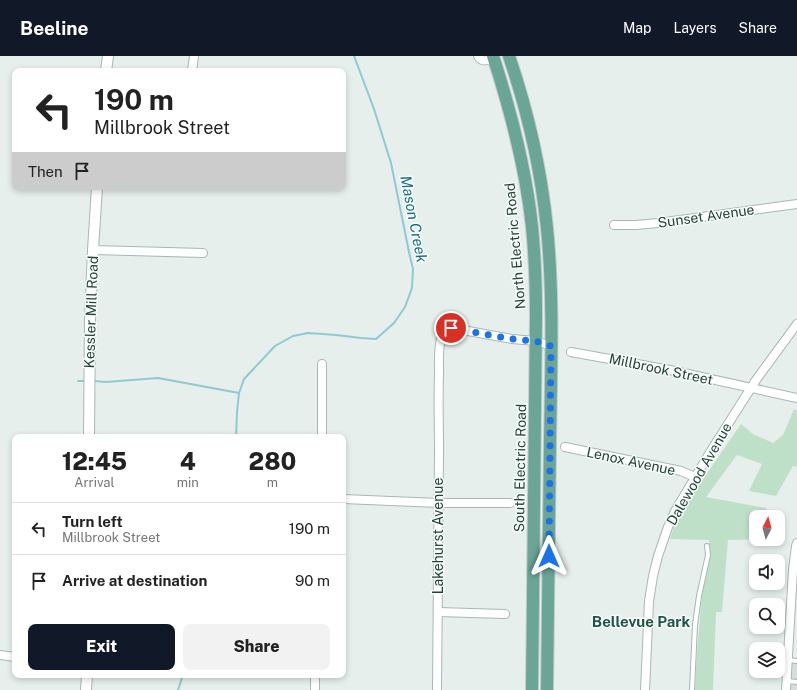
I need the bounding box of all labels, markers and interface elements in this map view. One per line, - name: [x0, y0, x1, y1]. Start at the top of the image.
- text: Beeline: [20, 17, 89, 39]
- text: Map: [623, 20, 651, 36]
- text: Layers: [673, 20, 717, 36]
- text: Share: [739, 20, 777, 36]
- text: 190 m: [94, 83, 174, 116]
- icon: left: [28, 84, 80, 136]
- text: Millbrook Street: [94, 117, 230, 138]
- icon: arrive: [71, 160, 93, 182]
- text: Then: [28, 163, 63, 180]
- water label: Mason Creek: [397, 174, 431, 265]
- street label: North Electric Road: [502, 182, 528, 310]
- street label: Sunset Avenue: [657, 201, 755, 231]
- street label: Kessler Mill Road: [81, 255, 101, 369]
- pin: [434, 311, 468, 345]
- icon: arrive: [440, 317, 462, 339]
- street label: Millbrook Street: [608, 350, 714, 388]
- street label: South Electric Road: [511, 404, 529, 532]
- street label: Dalewood Avenue: [663, 420, 735, 528]
- street label: Lenox Avenue: [585, 444, 677, 478]
- text: 12:45: [62, 447, 127, 475]
- text: 4: [180, 447, 196, 475]
- text: 280: [248, 447, 296, 475]
- text: Arrival: [74, 475, 114, 490]
- text: min: [177, 475, 199, 490]
- text: m: [267, 475, 278, 490]
- street label: Lakehurst Avenue: [430, 478, 446, 594]
- north arrow: [749, 510, 785, 546]
- map controls: [749, 510, 785, 678]
- text: Turn left: [62, 513, 123, 530]
- icon: left: [28, 518, 50, 540]
- text: 190 m: [289, 520, 330, 537]
- text: Millbrook Street: [62, 530, 160, 545]
- position arrow: [528, 535, 570, 577]
- button: sound: [749, 554, 785, 590]
- icon: arrive: [28, 570, 50, 592]
- text: Arrive at destination: [62, 572, 207, 589]
- text: 90 m: [295, 572, 330, 589]
- button: search: [749, 598, 785, 634]
- district label: Bellevue Park: [592, 613, 690, 630]
- button: Exit: [28, 624, 175, 670]
- button: Share: [183, 624, 330, 670]
- button: layers: [749, 642, 785, 678]

